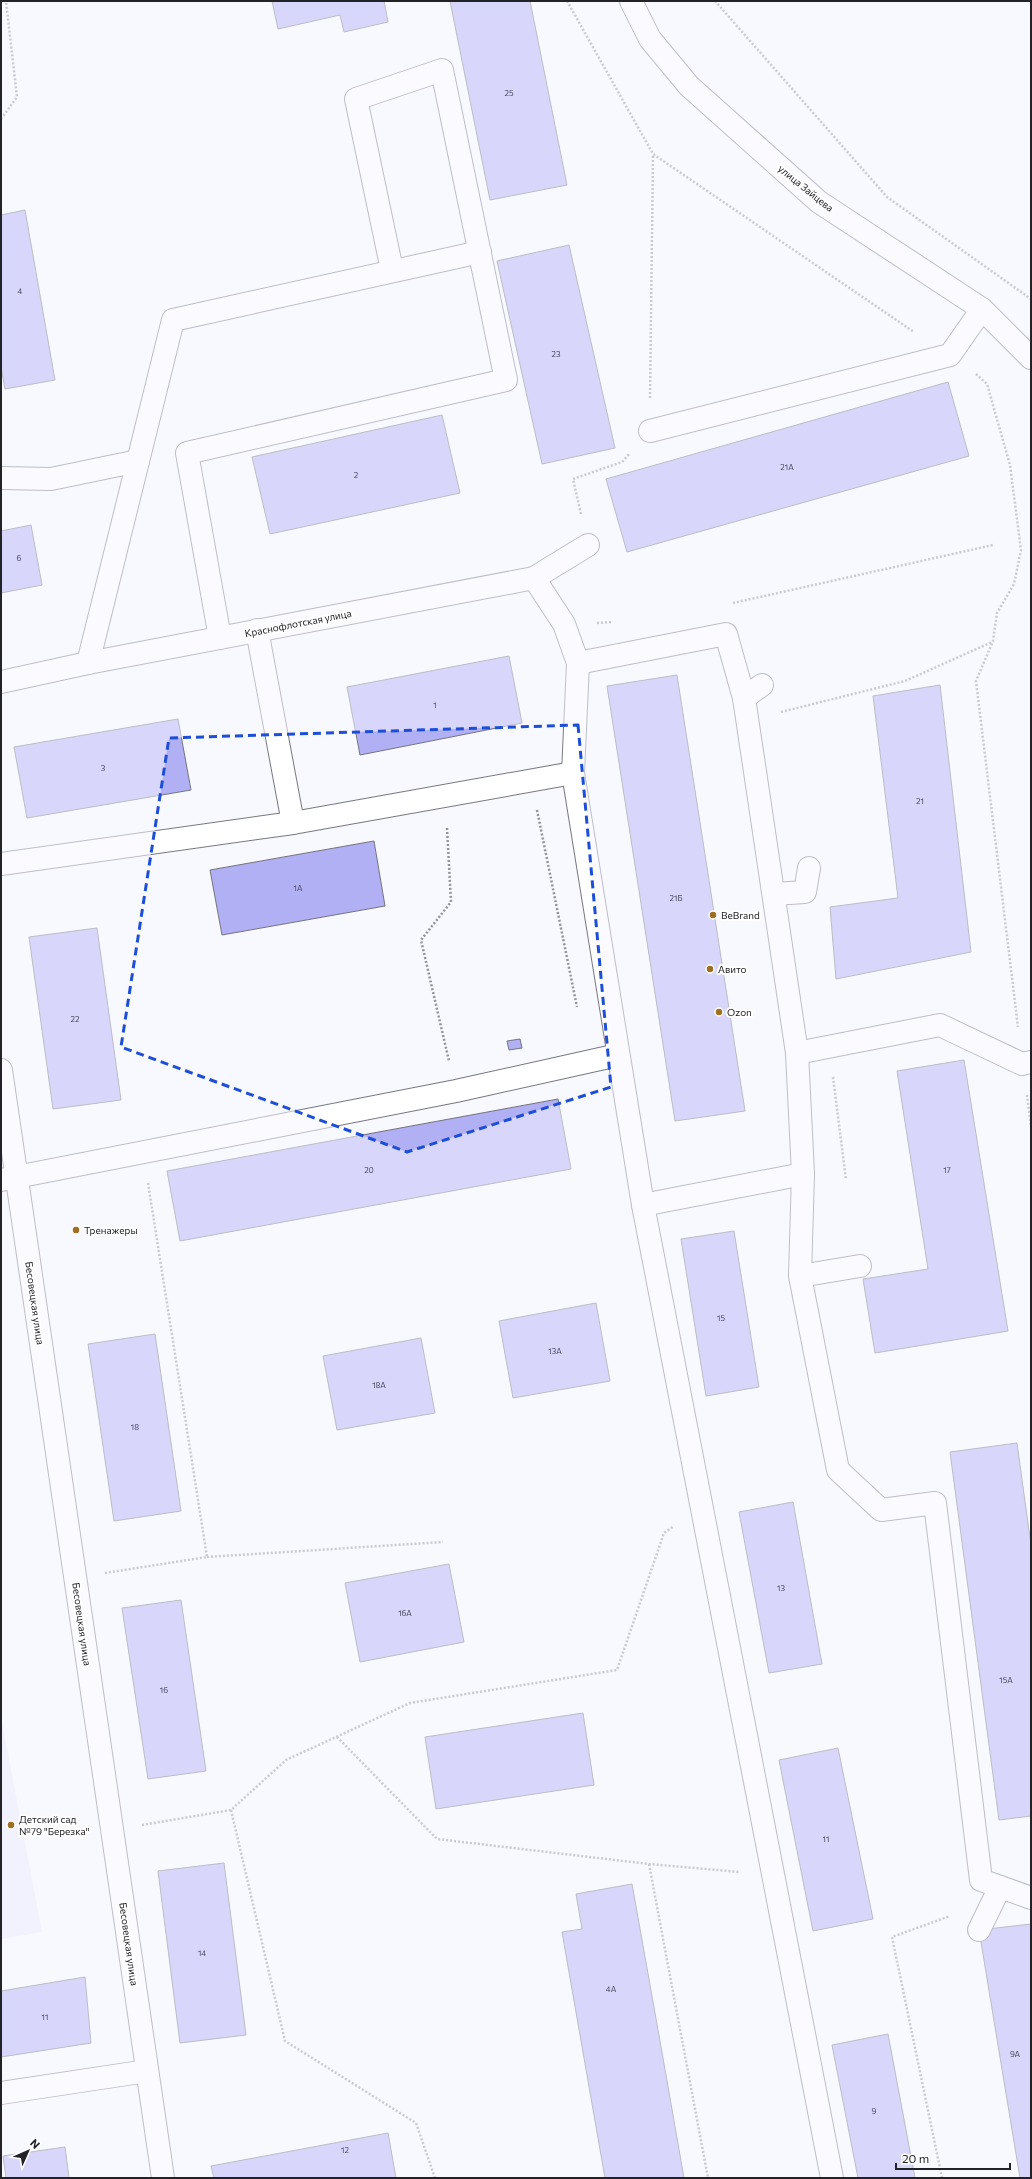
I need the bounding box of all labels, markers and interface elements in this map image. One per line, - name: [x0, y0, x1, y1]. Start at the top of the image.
- house number: 25: [504, 88, 514, 98]
- street label: улица Зайцева: [776, 162, 836, 214]
- house number: 4: [18, 286, 23, 296]
- house number: 23: [552, 349, 561, 359]
- house number: 21А: [780, 462, 794, 472]
- house number: 2: [354, 470, 359, 480]
- house number: 6: [17, 553, 22, 563]
- street label: Краснофлотская улица: [244, 607, 352, 639]
- house number: 1: [433, 700, 437, 710]
- house number: 3: [101, 763, 106, 773]
- house number: 21: [916, 796, 924, 806]
- house number: 1А: [294, 883, 303, 893]
- house number: 21Б: [670, 893, 682, 903]
- place label: BeBrand: [721, 909, 760, 921]
- marker: BeBrand: [708, 910, 718, 920]
- place label: Авито: [718, 963, 747, 975]
- marker: Авито: [705, 964, 715, 974]
- place label: Ozon: [727, 1006, 752, 1018]
- marker: Ozon: [714, 1007, 724, 1017]
- house number: 22: [71, 1014, 80, 1024]
- house number: 20: [364, 1165, 374, 1175]
- house number: 17: [943, 1165, 951, 1175]
- place label: Тренажеры: [84, 1224, 138, 1236]
- marker: Тренажеры: [71, 1225, 81, 1235]
- street label: Бесовецкая улица: [23, 1261, 47, 1345]
- house number: 15: [717, 1313, 725, 1323]
- house number: 13А: [548, 1346, 562, 1356]
- house number: 18А: [372, 1380, 386, 1390]
- house number: 18: [131, 1422, 139, 1432]
- street label: Бесовецкая улица: [70, 1582, 94, 1666]
- house number: 13: [777, 1583, 785, 1593]
- house number: 16А: [398, 1608, 412, 1618]
- house number: 15А: [999, 1675, 1013, 1685]
- house number: 16: [160, 1685, 168, 1695]
- place label: Детский сад №79 "Березка": [19, 1813, 90, 1837]
- marker: Детский сад №79 "Березка": [6, 1820, 16, 1830]
- house number: 11: [823, 1834, 829, 1844]
- street label: Бесовецкая улица: [117, 1902, 141, 1986]
- house number: 14: [198, 1948, 206, 1958]
- house number: 4А: [606, 1984, 617, 1994]
- house number: 11: [42, 2012, 48, 2022]
- house number: 9А: [1010, 2049, 1021, 2059]
- house number: 9: [872, 2106, 877, 2116]
- north arrow: [8, 2131, 48, 2171]
- text: N: [28, 2136, 43, 2151]
- house number: 12: [341, 2145, 349, 2155]
- scale bar: [896, 2145, 1010, 2171]
- text: 20 m: [902, 2151, 929, 2165]

